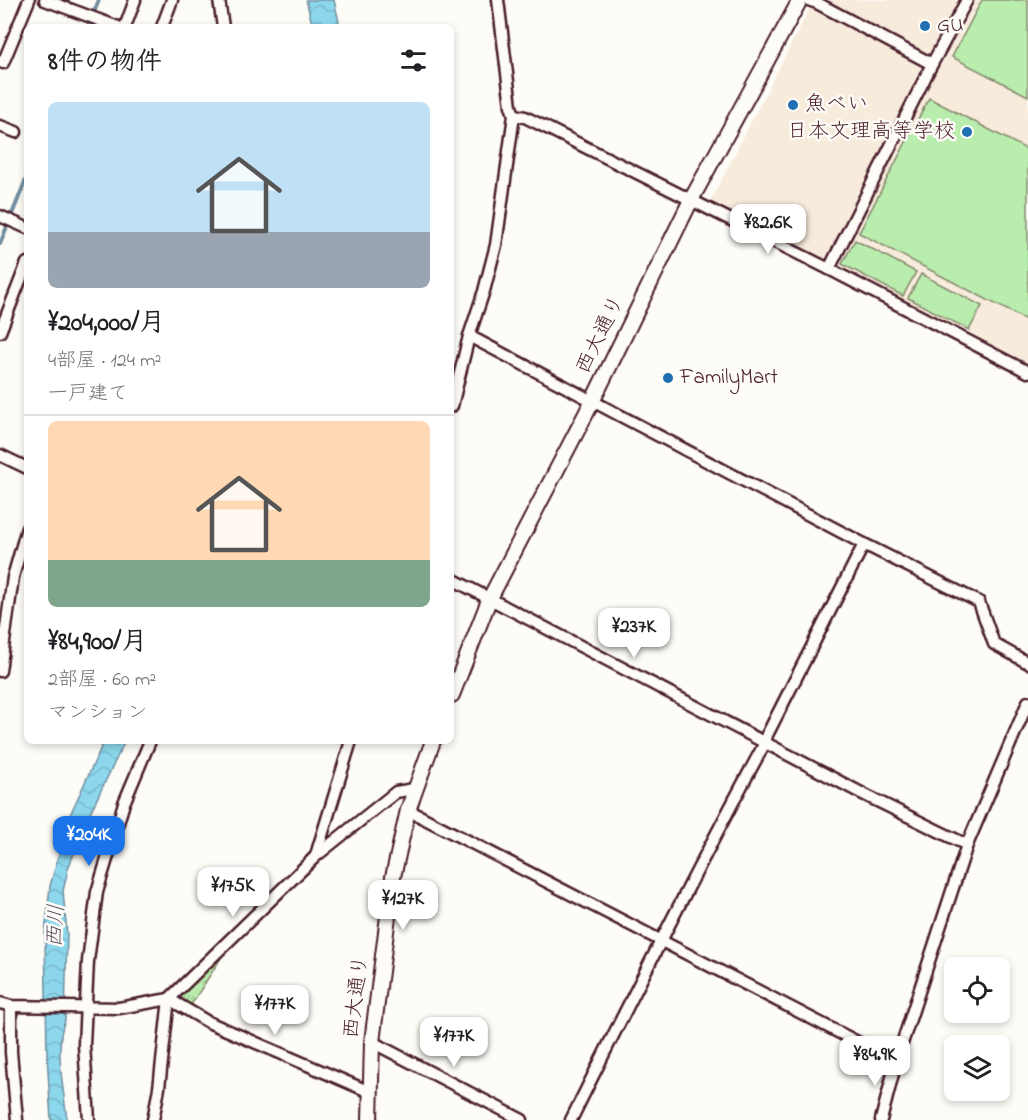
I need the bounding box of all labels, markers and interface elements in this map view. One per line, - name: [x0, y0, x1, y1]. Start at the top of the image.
- place label: GU: [937, 11, 963, 41]
- marker: GU: [918, 19, 932, 33]
- text: 8件の物件: [48, 44, 162, 82]
- icon: filters: [397, 44, 430, 77]
- place label: 魚べい: [805, 90, 868, 120]
- marker: 魚べい: [786, 98, 800, 112]
- place label: 日本文理高等学校: [787, 117, 955, 147]
- marker: 日本文理高等学校: [960, 125, 974, 139]
- icon: home: [185, 141, 293, 249]
- pin: ¥82.6K: [719, 204, 817, 255]
- text: ¥82.6K: [744, 209, 792, 238]
- street label: 西大通り: [569, 291, 633, 379]
- text: ¥204,000/月: [48, 305, 165, 343]
- text: 4部屋 · 124 m²: [48, 347, 162, 376]
- place label: FamilyMart: [679, 363, 778, 395]
- marker: FamilyMart: [661, 371, 675, 385]
- text: 一戸建て: [48, 380, 128, 409]
- icon: home: [185, 460, 293, 568]
- pin: ¥237K: [592, 608, 676, 659]
- text: ¥237K: [612, 613, 656, 642]
- text: ¥84,900/月: [48, 624, 147, 662]
- text: 2部屋 · 60 m²: [48, 666, 156, 695]
- text: マンション: [48, 699, 147, 728]
- pin: ¥204K: [47, 816, 131, 867]
- text: ¥204K: [67, 821, 111, 850]
- pin: ¥175K: [191, 867, 275, 918]
- text: ¥175K: [211, 872, 255, 901]
- pin: ¥127K: [361, 880, 445, 931]
- text: ¥127K: [382, 885, 424, 914]
- water label: 西川: [40, 903, 74, 949]
- street label: 西大通り: [337, 953, 377, 1041]
- map controls: [944, 957, 1010, 1101]
- button: locate: [944, 957, 1010, 1023]
- pin: ¥177K: [233, 985, 317, 1036]
- text: ¥177K: [255, 990, 295, 1019]
- pin: ¥177K: [412, 1017, 496, 1068]
- text: ¥177K: [434, 1022, 474, 1051]
- button: layers: [944, 1035, 1010, 1101]
- pin: ¥84.9K: [826, 1036, 924, 1087]
- text: ¥84.9K: [853, 1041, 897, 1070]

